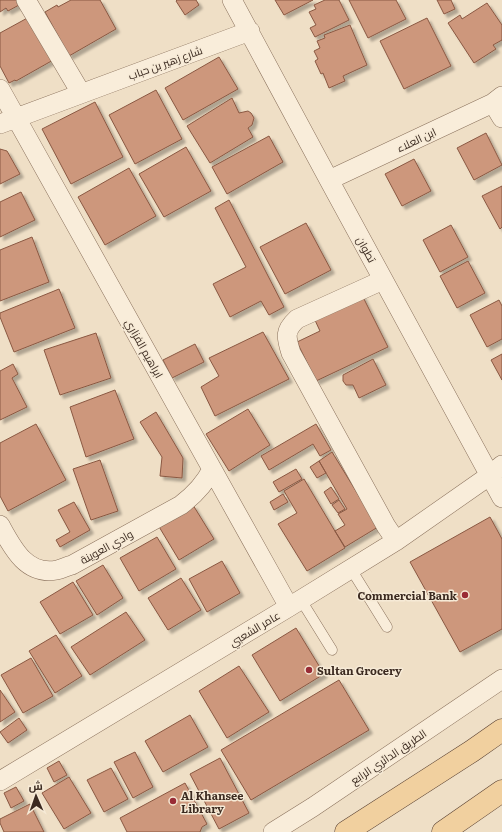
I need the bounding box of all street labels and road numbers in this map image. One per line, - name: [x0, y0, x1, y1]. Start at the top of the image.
- street label: شارع زهير بن حباب: [126, 41, 205, 84]
- street label: ابن العلاء: [394, 123, 438, 155]
- street label: تطوان: [353, 233, 381, 265]
- street label: ابراهيم الفزاري: [120, 315, 168, 382]
- street label: وادي العوينة: [77, 525, 136, 569]
- street label: عامر الشعبي: [225, 606, 284, 651]
- street label: الطريق الدائري الرابع: [347, 725, 430, 789]

